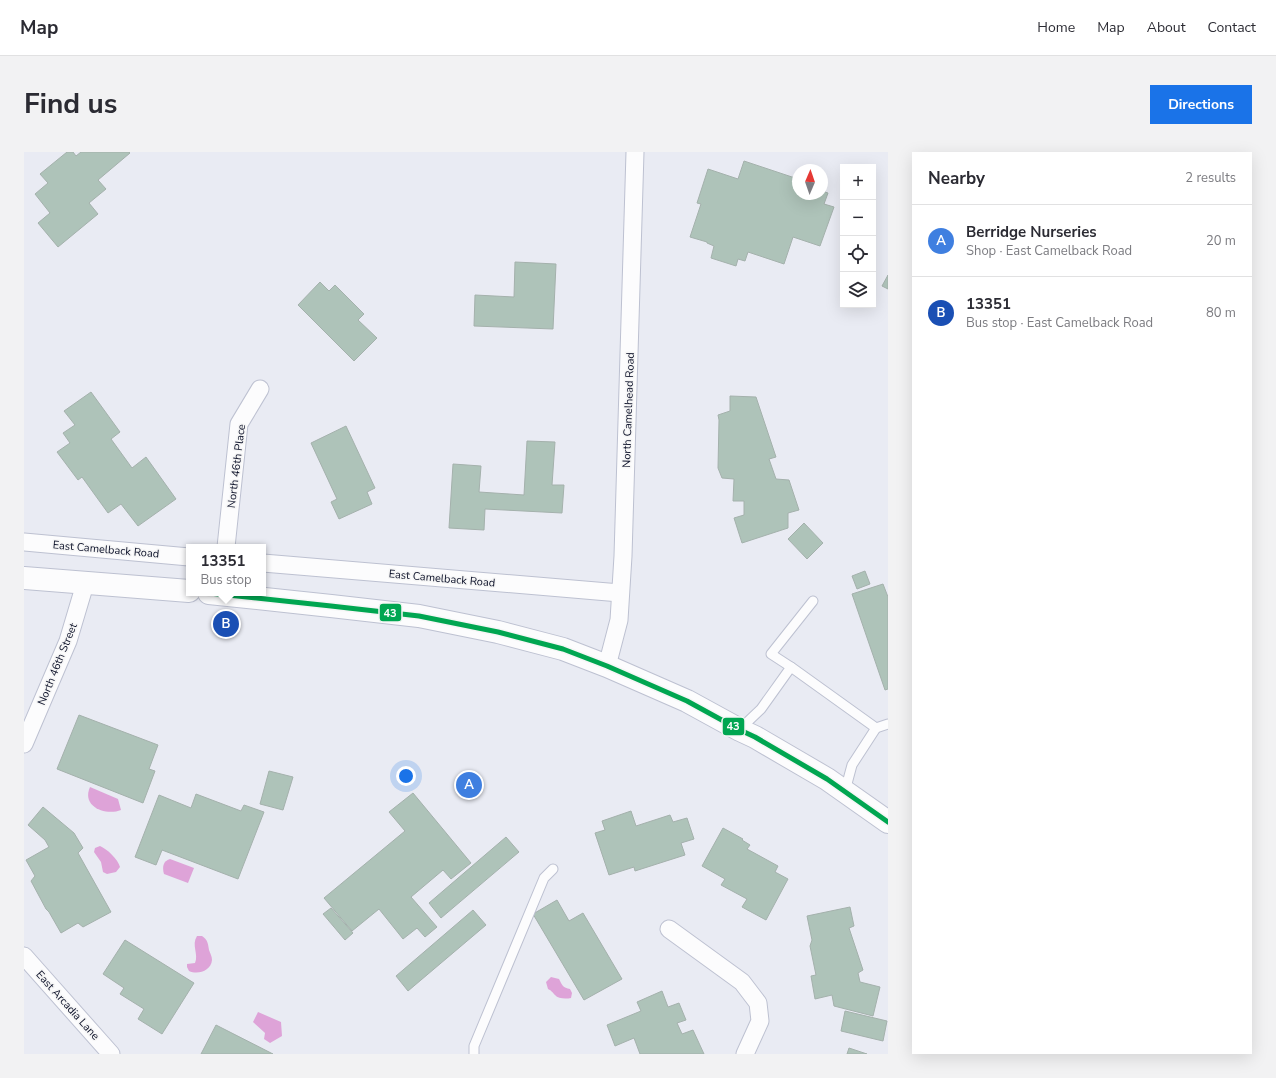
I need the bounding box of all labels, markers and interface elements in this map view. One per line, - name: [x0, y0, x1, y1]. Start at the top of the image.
- text: Map: [20, 15, 58, 41]
- text: Home: [1037, 18, 1075, 37]
- text: Map: [1097, 18, 1125, 37]
- text: About: [1147, 18, 1186, 37]
- text: Contact: [1208, 18, 1256, 37]
- text: Find us: [24, 85, 118, 123]
- button: Directions: [1150, 85, 1252, 124]
- north arrow: [792, 164, 828, 200]
- map controls: [840, 164, 876, 308]
- button: +: [840, 164, 876, 200]
- text: Nearby: [928, 167, 985, 190]
- text: 2 results: [1185, 169, 1236, 187]
- button: −: [840, 200, 876, 236]
- text: Berridge Nurseries: [966, 222, 1097, 242]
- text: A: [936, 232, 946, 250]
- text: 20 m: [1206, 232, 1236, 250]
- button: locate: [840, 236, 876, 272]
- text: Shop · East Camelback Road: [966, 242, 1132, 260]
- button: layers: [840, 272, 876, 308]
- text: 13351: [966, 294, 1011, 314]
- text: B: [937, 304, 945, 322]
- text: 80 m: [1206, 304, 1236, 322]
- text: Bus stop · East Camelback Road: [966, 314, 1153, 332]
- street label: North Camelhead Road: [619, 352, 638, 468]
- street label: North 46th Place: [224, 423, 249, 509]
- street label: East Camelback Road: [52, 537, 160, 562]
- popup: [186, 544, 266, 596]
- text: 13351: [200, 551, 245, 571]
- street label: East Camelback Road: [388, 566, 496, 591]
- text: Bus stop: [200, 571, 252, 589]
- line badge: 43: [379, 603, 402, 622]
- text: 43: [383, 606, 397, 621]
- pin: B: [213, 609, 239, 639]
- street label: North 46th Street: [34, 621, 81, 708]
- line badge: 43: [722, 717, 745, 736]
- text: 43: [726, 719, 740, 734]
- your location: [396, 766, 416, 786]
- pin: A: [456, 770, 482, 800]
- street label: East Arcadia Lane: [32, 967, 103, 1043]

